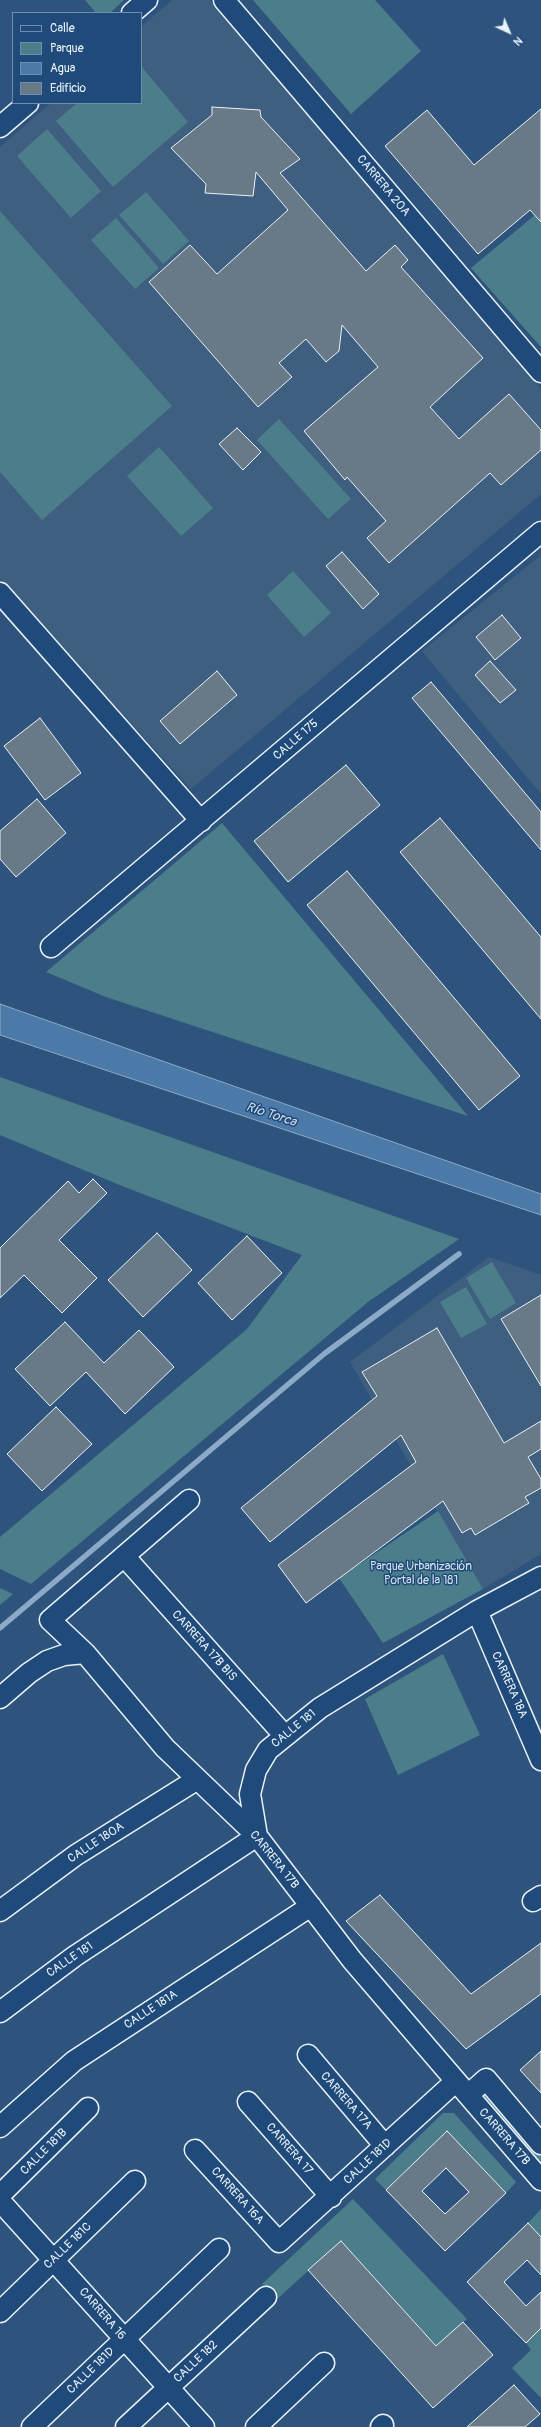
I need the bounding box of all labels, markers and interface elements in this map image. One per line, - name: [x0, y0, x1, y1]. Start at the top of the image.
- legend: [12, 12, 142, 104]
- north arrow: [489, 12, 529, 52]
- text: Calle: [50, 21, 75, 36]
- text: N: [510, 34, 525, 48]
- text: Parque: [50, 41, 84, 56]
- text: Agua: [50, 61, 75, 76]
- text: Edificio: [50, 81, 86, 96]
- street label: CARRERA 20A: [353, 153, 413, 219]
- street label: CALLE 175: [270, 716, 322, 764]
- water label: Río Torca: [244, 1100, 298, 1130]
- park label: Parque Urbanización Portal de la 181: [370, 1560, 472, 1588]
- street label: CARRERA 17B BIS: [168, 1608, 240, 1684]
- street label: CARRERA 18A: [488, 1650, 530, 1720]
- street label: CALLE 181: [269, 1707, 319, 1751]
- street label: CALLE 180A: [65, 1819, 127, 1867]
- street label: CARRERA 17B: [246, 1828, 302, 1892]
- street label: CALLE 181: [44, 1939, 96, 1981]
- street label: CALLE 181A: [122, 1987, 180, 2033]
- street label: CARRERA 17A: [317, 2069, 375, 2133]
- street label: CARRERA 17B: [475, 2106, 533, 2168]
- street label: CARRERA 17: [263, 2120, 315, 2178]
- street label: CALLE 181B: [18, 2126, 70, 2178]
- street label: CALLE 181D: [341, 2136, 395, 2188]
- street label: CARRERA 16A: [208, 2164, 266, 2228]
- street label: CALLE 181C: [41, 2220, 95, 2272]
- street label: CARRERA 16: [75, 2285, 129, 2343]
- street label: CALLE 182: [171, 2338, 221, 2386]
- street label: CALLE 181D: [64, 2345, 118, 2397]

